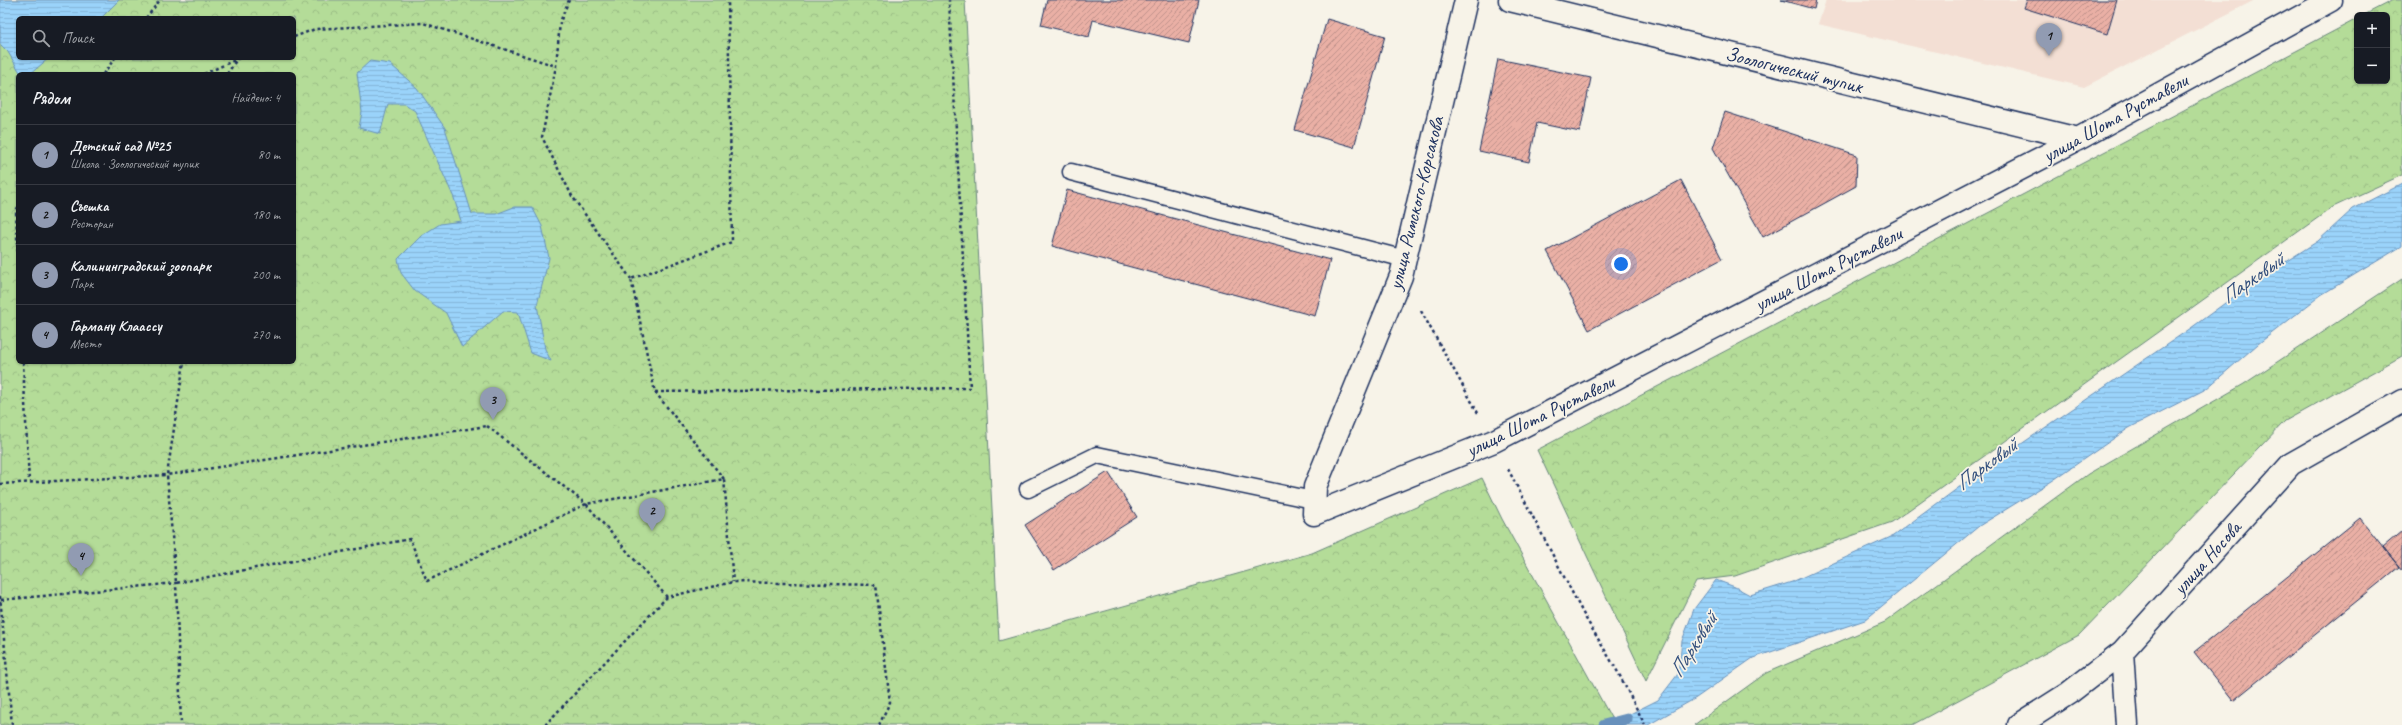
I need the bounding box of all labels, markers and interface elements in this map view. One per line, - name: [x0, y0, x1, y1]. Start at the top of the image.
- map controls: [2354, 12, 2390, 84]
- button: +: [2354, 12, 2390, 48]
- search box: [16, 16, 296, 60]
- pin: 1: [2036, 23, 2062, 56]
- icon: search: [30, 27, 52, 49]
- text: Поиск: [62, 29, 94, 48]
- street label: Зоологический тупик: [1723, 41, 1867, 100]
- button: −: [2354, 48, 2390, 84]
- street label: улица Шота Руставели: [2037, 67, 2193, 169]
- text: Рядом: [32, 88, 70, 109]
- text: Найдено: 4: [232, 90, 280, 106]
- street label: улица Римского-Корсакова: [1382, 113, 1450, 293]
- text: Детский сад №25: [70, 137, 170, 156]
- text: 1: [42, 147, 48, 163]
- text: 80 m: [258, 147, 280, 163]
- text: Школа · Зоологический тупик: [70, 156, 199, 172]
- text: Съешка: [70, 197, 108, 216]
- text: 2: [42, 207, 48, 223]
- text: 180 m: [252, 207, 280, 223]
- text: Ресторан: [70, 216, 113, 232]
- street label: улица Шота Руставели: [1749, 220, 1907, 317]
- water label: Парковый: [2215, 245, 2292, 309]
- your location: [1611, 254, 1631, 274]
- text: Калининградский зоопарк: [70, 257, 211, 276]
- text: 3: [42, 267, 48, 283]
- text: 200 m: [252, 267, 280, 283]
- text: Парк: [70, 276, 93, 292]
- text: Гарману Клаассу: [70, 317, 162, 336]
- text: 4: [42, 327, 48, 343]
- text: 270 m: [252, 327, 280, 343]
- text: Место: [70, 336, 101, 352]
- street label: улица Шота Руставели: [1461, 369, 1620, 463]
- pin: 3: [480, 387, 506, 420]
- water label: Парковый: [1950, 430, 2026, 496]
- pin: 2: [639, 498, 665, 531]
- street label: улица Носова: [2167, 515, 2248, 601]
- pin: 4: [68, 543, 94, 576]
- water label: Парковый: [1663, 604, 1725, 682]

